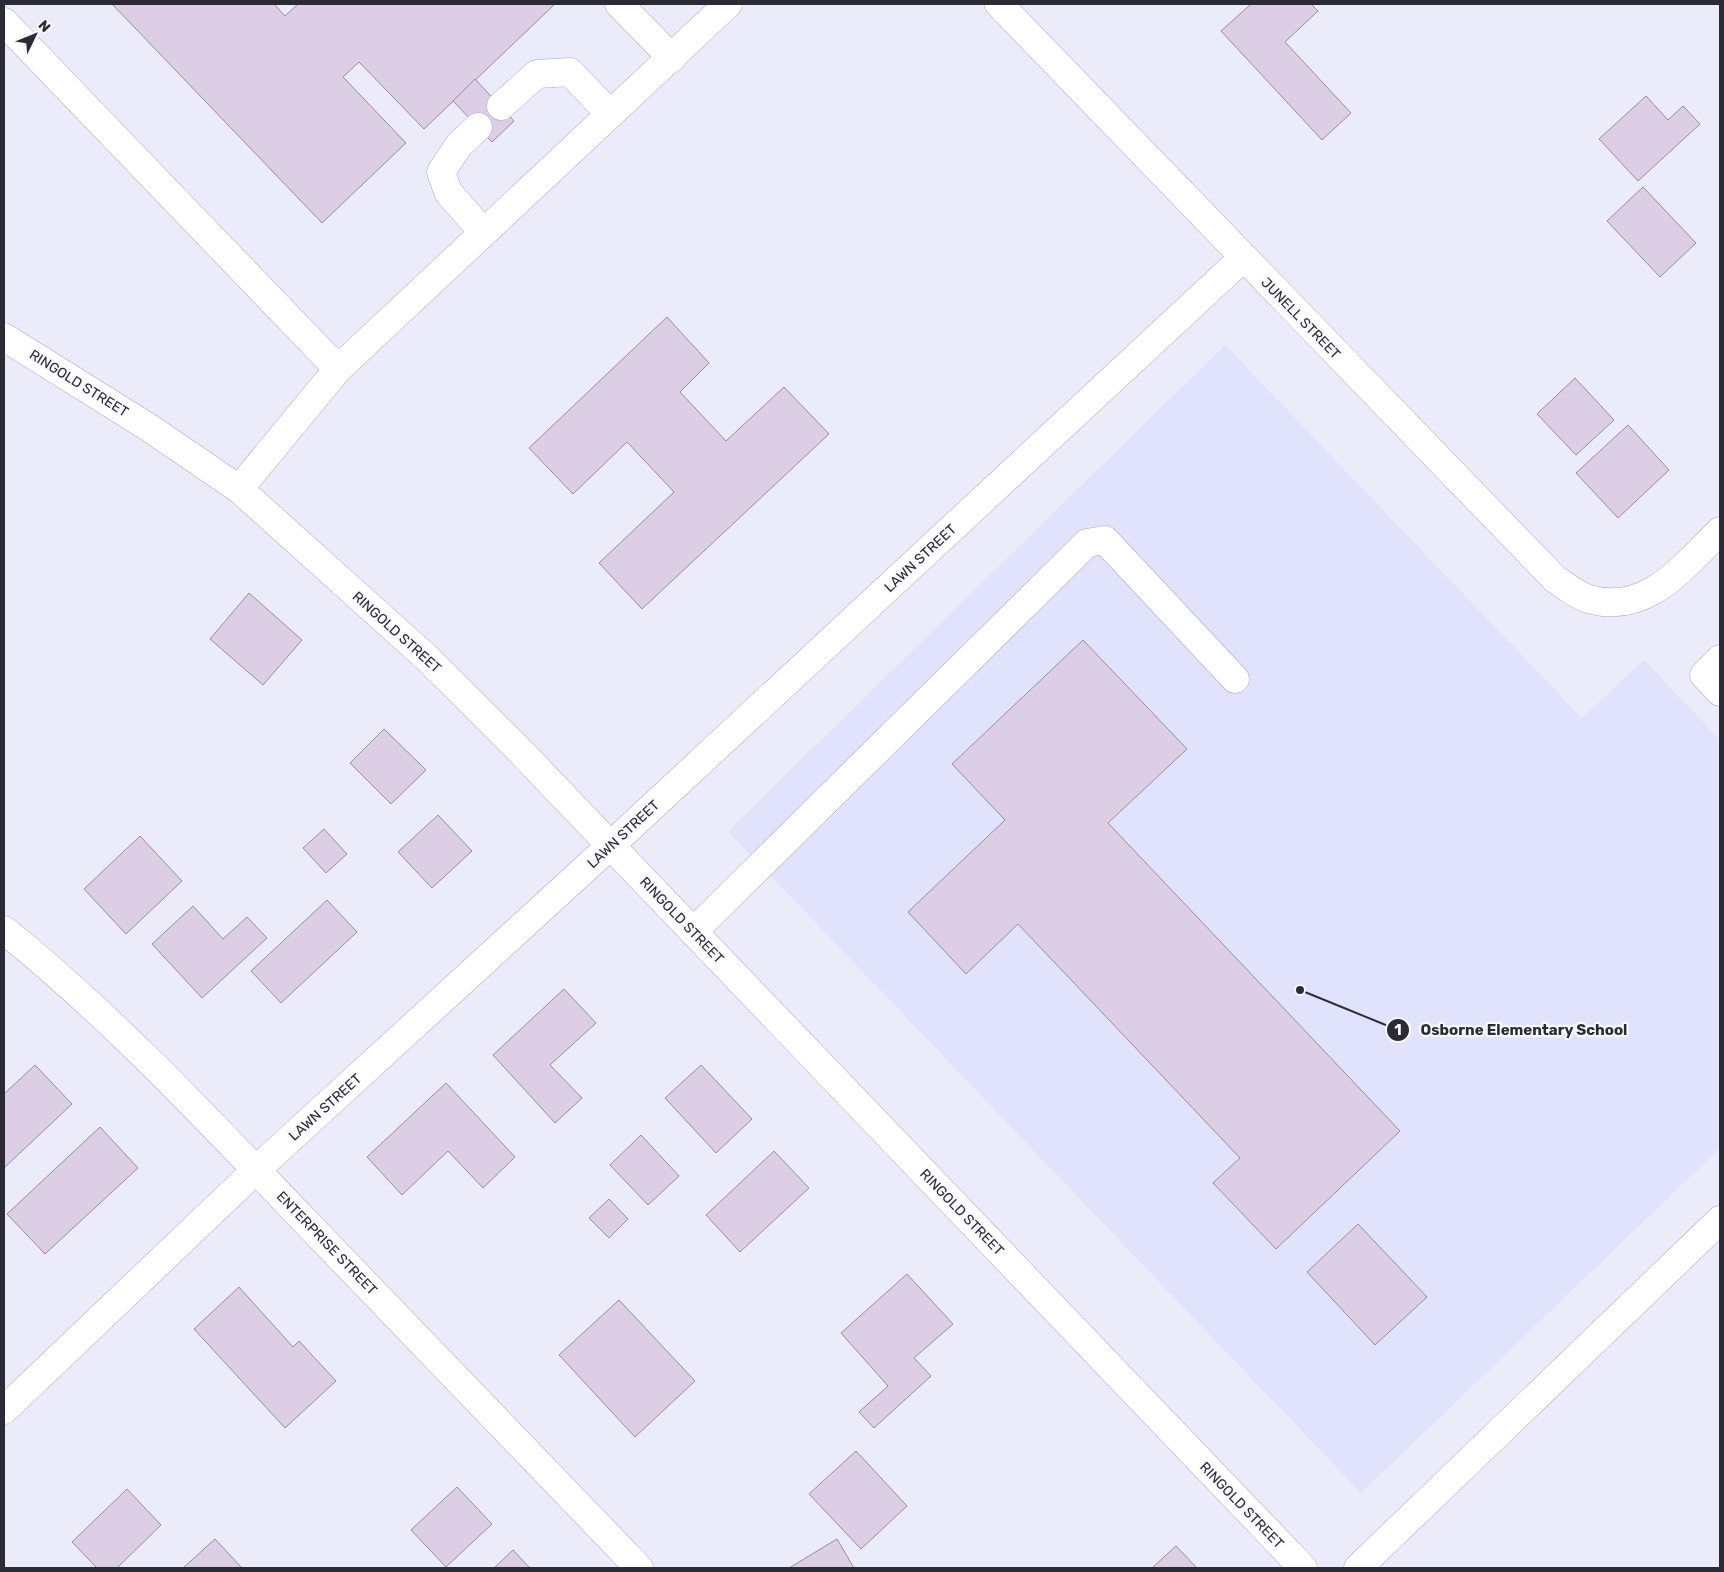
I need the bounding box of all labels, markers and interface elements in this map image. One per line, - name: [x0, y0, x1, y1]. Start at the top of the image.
- north arrow: [10, 10, 60, 60]
- text: N: [34, 17, 54, 36]
- street label: JUNELL STREET: [1257, 274, 1344, 363]
- street label: RINGOLD STREET: [26, 346, 131, 421]
- street label: LAWN STREET: [881, 521, 960, 596]
- street label: RINGOLD STREET: [349, 588, 445, 677]
- street label: LAWN STREET: [584, 797, 663, 872]
- street label: RINGOLD STREET: [636, 874, 727, 967]
- callout: Osborne Elementary School: [1386, 1015, 1638, 1045]
- text: 1: [1394, 1021, 1402, 1039]
- text: Osborne Elementary School: [1421, 1021, 1627, 1039]
- street label: LAWN STREET: [285, 1070, 365, 1145]
- street label: RINGOLD STREET: [916, 1166, 1007, 1259]
- street label: ENTERPRISE STREET: [273, 1188, 381, 1299]
- street label: RINGOLD STREET: [1196, 1459, 1287, 1552]

